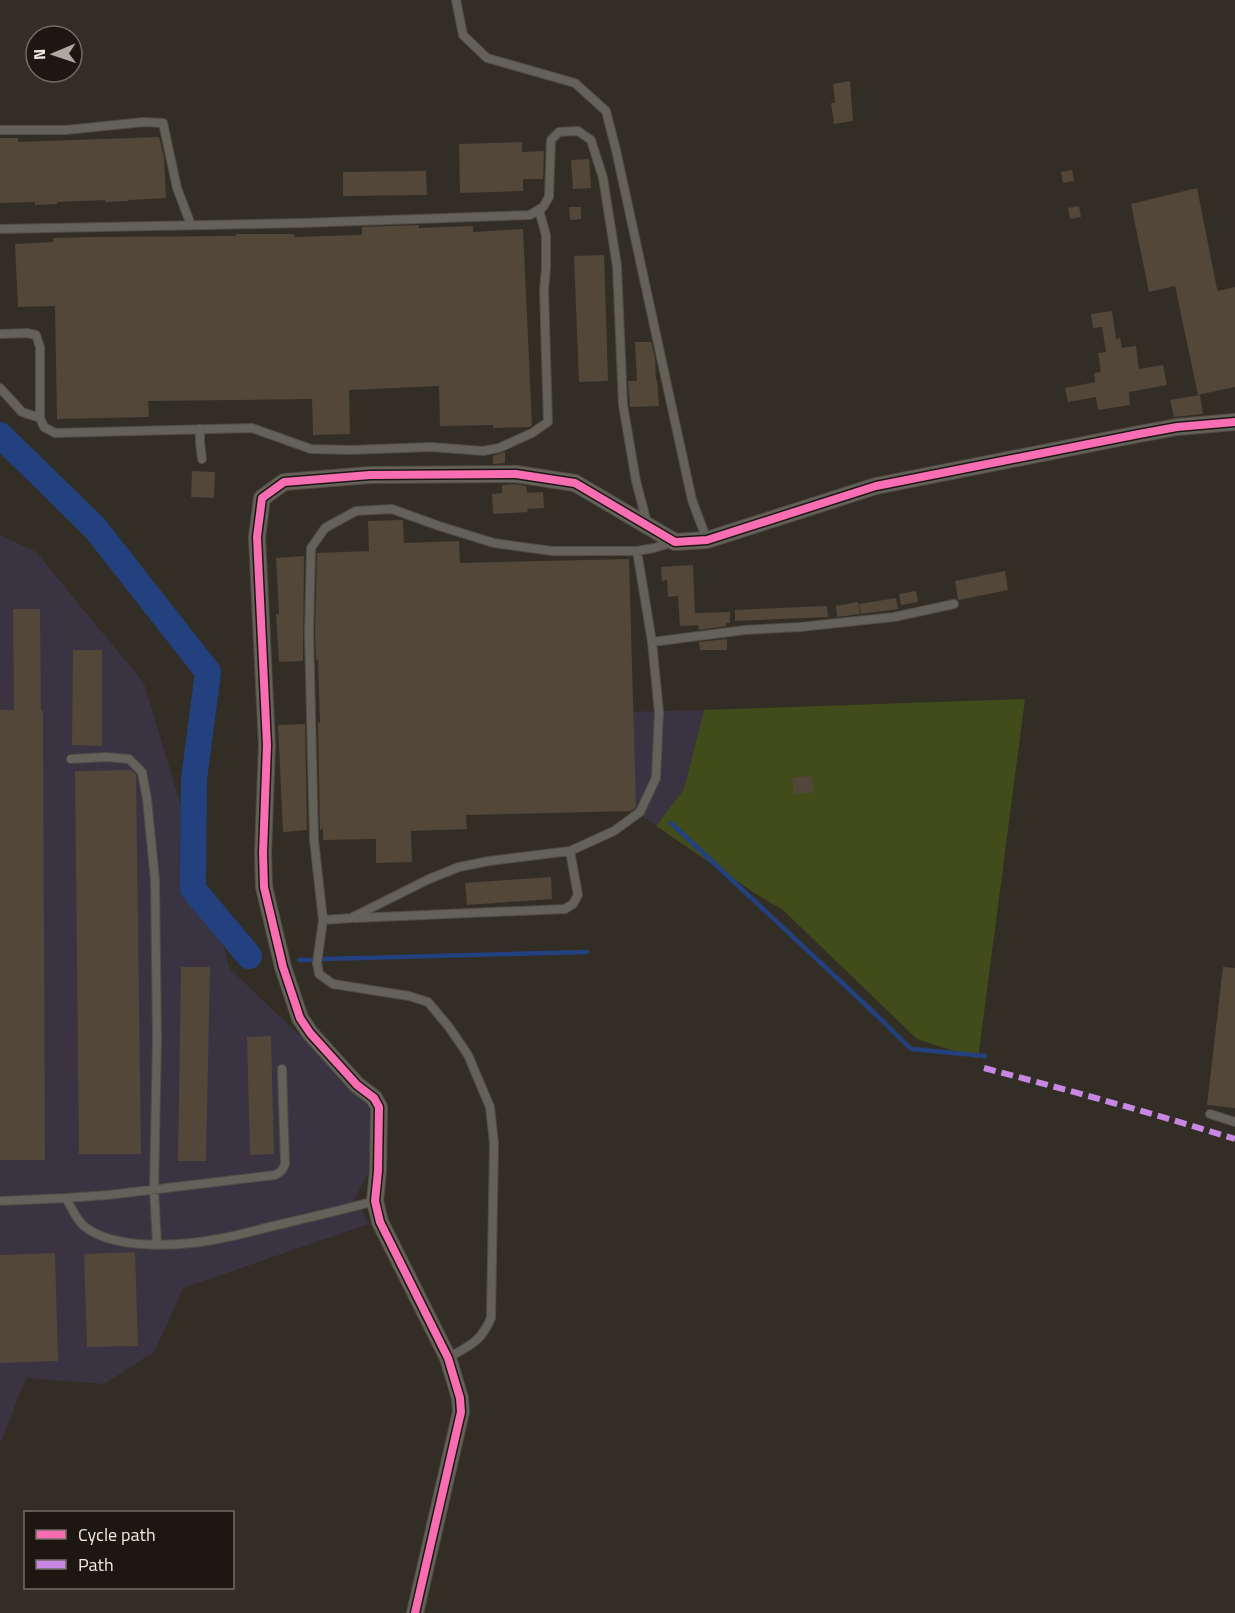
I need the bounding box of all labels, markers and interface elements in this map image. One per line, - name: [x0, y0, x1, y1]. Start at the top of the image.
- north arrow: [24, 24, 84, 84]
- text: N: [27, 49, 51, 60]
- legend: [24, 1511, 234, 1589]
- text: Cycle path: [78, 1521, 156, 1548]
- text: Path: [78, 1551, 114, 1578]

